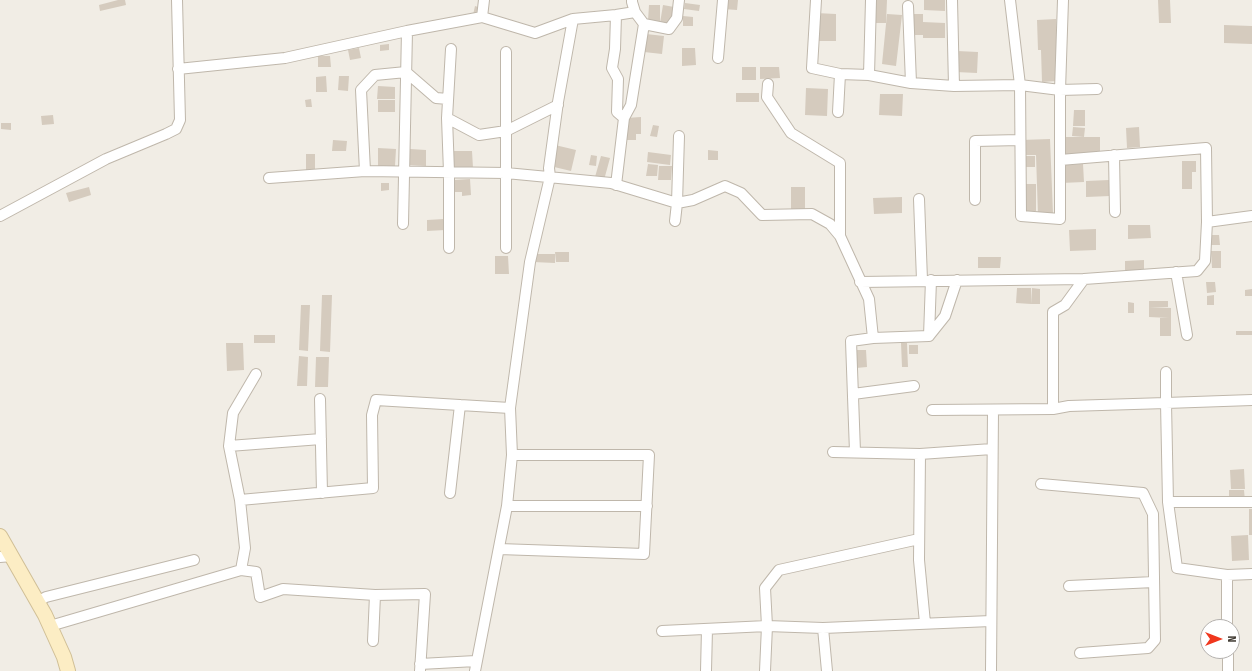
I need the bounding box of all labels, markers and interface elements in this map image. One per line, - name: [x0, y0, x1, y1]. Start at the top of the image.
- north arrow: [1200, 619, 1240, 659]
- text: N: [1225, 636, 1238, 642]

